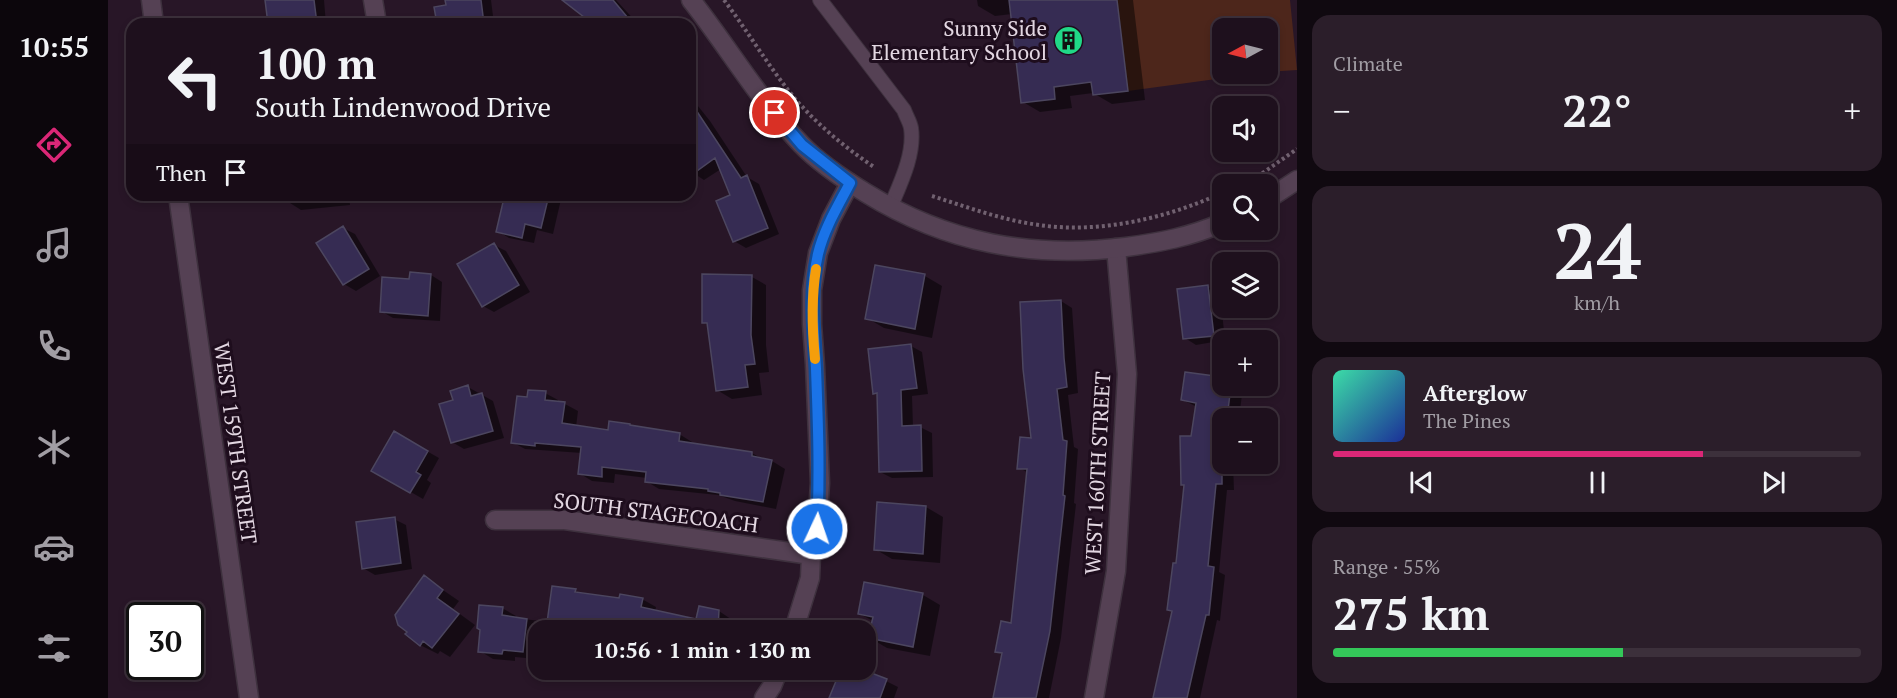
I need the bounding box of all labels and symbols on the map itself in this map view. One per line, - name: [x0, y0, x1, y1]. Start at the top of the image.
- place label: Sunny Side Elementary School: [871, 14, 1047, 66]
- north arrow: [1212, 18, 1278, 84]
- building icon: Sunny Side Elementary School: [1052, 24, 1084, 56]
- pin: [749, 87, 800, 138]
- street label: WEST 159TH STREET: [208, 340, 264, 546]
- street label: WEST 160TH STREET: [1078, 371, 1116, 575]
- street label: SOUTH STAGECOACH: [552, 486, 760, 538]
- position arrow: [785, 497, 849, 561]
- speed limit sign: 30: [126, 602, 204, 680]

